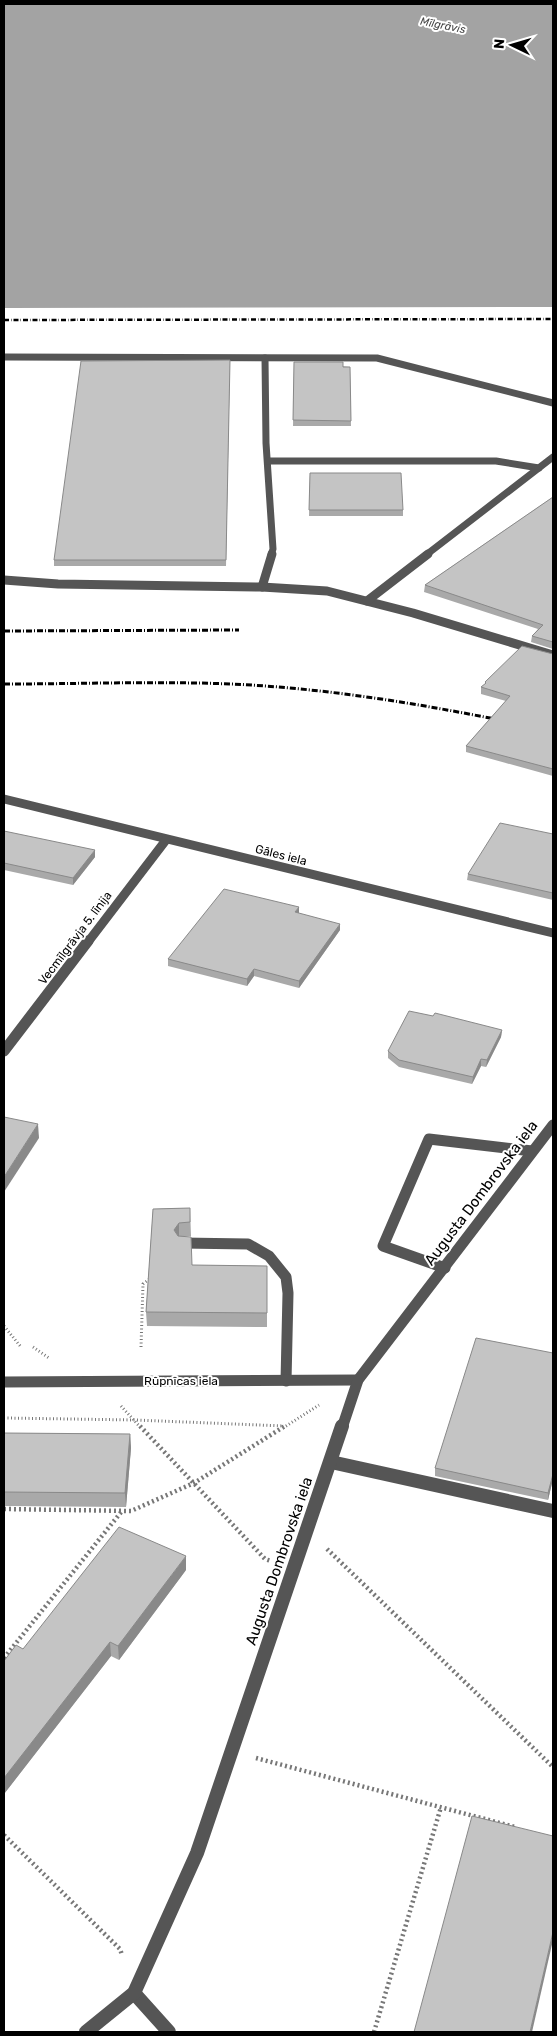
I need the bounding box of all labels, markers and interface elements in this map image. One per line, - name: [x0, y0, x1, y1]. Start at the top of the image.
- water label: Mīlgrāvis: [419, 15, 467, 36]
- north arrow: [487, 20, 537, 70]
- text: N: [491, 38, 508, 50]
- street label: Gāles iela: [254, 842, 308, 868]
- street label: Vecmīlgrāvja 5. līnija: [35, 889, 115, 987]
- street label: Augusta Dombrovska iela: [421, 1117, 541, 1269]
- street label: Rūpnīcas iela: [144, 1374, 218, 1388]
- street label: Augusta Dombrovska iela: [242, 1475, 316, 1647]

